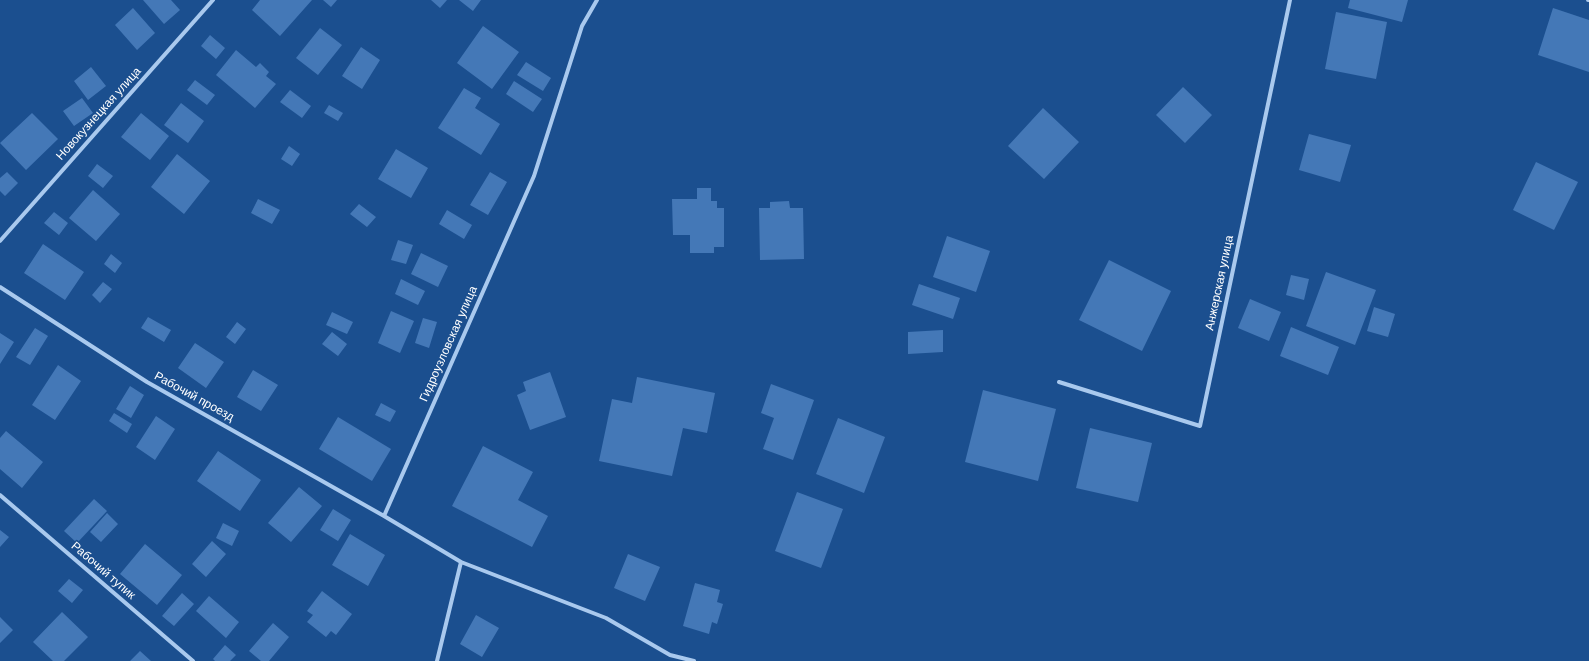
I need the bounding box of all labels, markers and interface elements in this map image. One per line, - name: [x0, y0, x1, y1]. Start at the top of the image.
- street label: Новокузнецкая улица: [53, 65, 145, 163]
- street label: Анжерская улица: [1203, 234, 1237, 332]
- street label: Гидроузловская улица: [417, 284, 481, 404]
- street label: Рабочий проезд: [152, 369, 236, 425]
- street label: Рабочий тупик: [68, 539, 138, 603]

